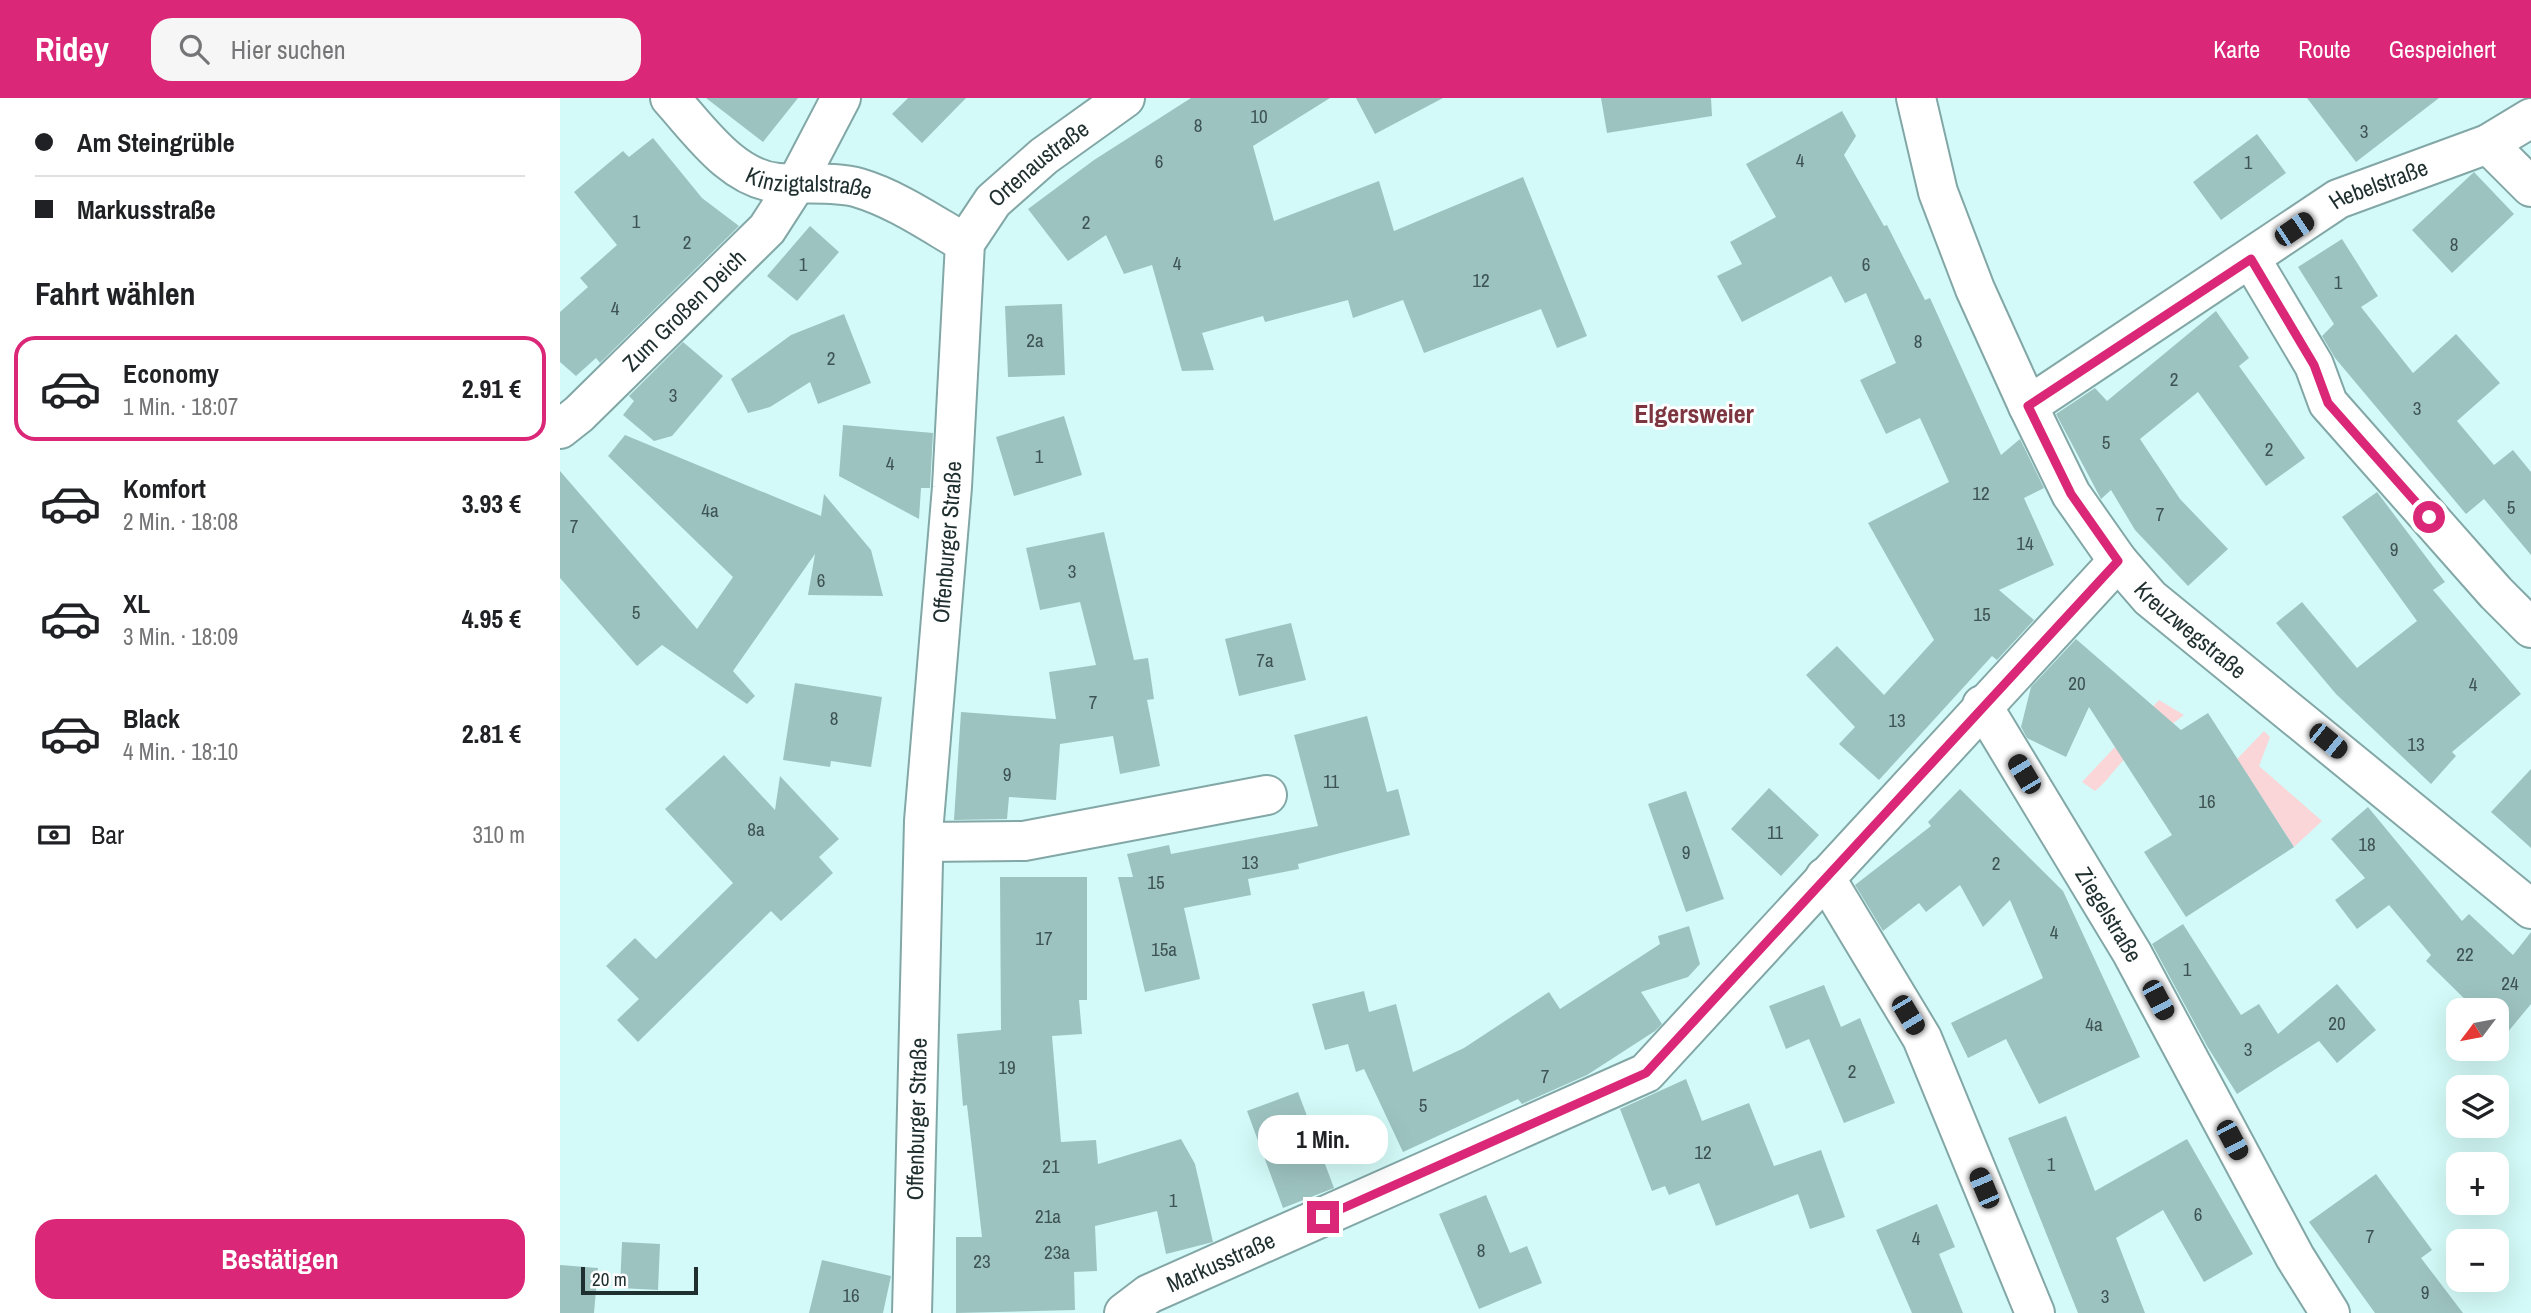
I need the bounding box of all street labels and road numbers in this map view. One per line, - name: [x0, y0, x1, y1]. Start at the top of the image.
- street label: Ortenaustraße: [981, 113, 1095, 214]
- street label: Hebelstraße: [2322, 151, 2432, 216]
- street label: Kinzigtalstraße: [741, 159, 877, 206]
- street label: Zum Großen Deich: [616, 242, 752, 378]
- street label: Offenburger Straße: [925, 460, 968, 624]
- street label: Kreuzwegstraße: [2127, 575, 2253, 686]
- street label: Ziegelstraße: [2069, 861, 2150, 967]
- street label: Offenburger Straße: [899, 1038, 934, 1201]
- street label: Markusstraße: [1162, 1224, 1280, 1299]

